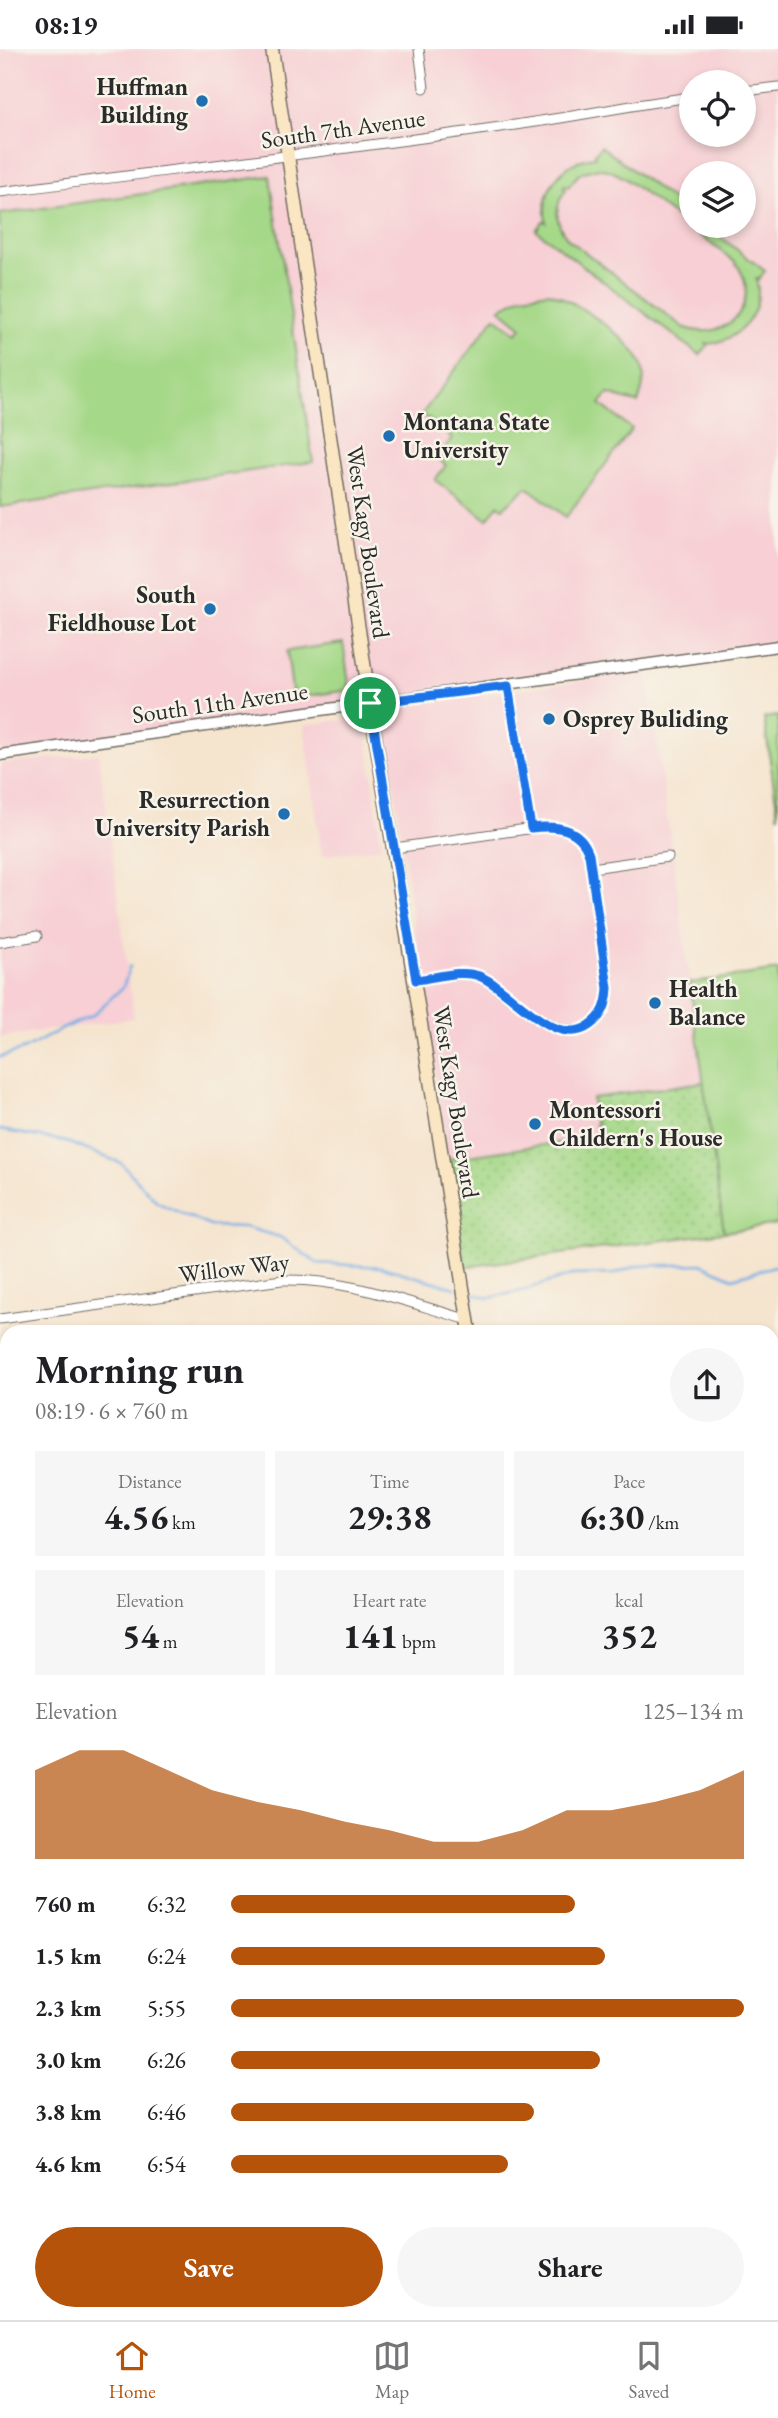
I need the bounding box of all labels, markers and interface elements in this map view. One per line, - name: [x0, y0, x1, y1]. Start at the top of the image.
- text: 08:19: [35, 8, 97, 42]
- map controls: [679, 70, 756, 238]
- button: locate: [679, 70, 756, 147]
- place label: Huffman Building: [97, 71, 189, 131]
- marker: Huffman Building: [194, 93, 210, 109]
- street label: South 7th Avenue: [259, 102, 427, 155]
- button: layers: [679, 161, 756, 238]
- place label: Montana State University: [403, 406, 549, 466]
- marker: Montana State University: [381, 428, 397, 444]
- street label: West Kagy Boulevard: [340, 444, 397, 641]
- place label: South Fieldhouse Lot: [48, 579, 197, 638]
- marker: South Fieldhouse Lot: [202, 601, 218, 617]
- pin: [340, 673, 400, 733]
- street label: South 11th Avenue: [130, 675, 310, 730]
- icon: arrive: [351, 684, 389, 722]
- place label: Osprey Buliding: [563, 703, 729, 735]
- marker: Osprey Buliding: [541, 711, 557, 727]
- place label: Resurrection University Parish: [95, 784, 271, 844]
- marker: Resurrection University Parish: [276, 806, 292, 822]
- place label: Health Balance: [669, 973, 745, 1032]
- marker: Health Balance: [647, 995, 663, 1011]
- street label: West Kagy Boulevard: [426, 1004, 487, 1201]
- place label: Montessori Childern's House: [549, 1094, 723, 1153]
- marker: Montessori Childern's House: [527, 1116, 543, 1132]
- street label: Willow Way: [177, 1245, 291, 1290]
- text: Morning run: [35, 1345, 244, 1394]
- button: share: [670, 1348, 744, 1422]
- text: 08:19 · 6 × 760 m: [35, 1396, 188, 1426]
- text: Distance: [118, 1469, 182, 1494]
- text: Time: [370, 1469, 409, 1494]
- text: Pace: [613, 1469, 645, 1494]
- text: 4.56: [104, 1494, 168, 1539]
- text: 29:38: [348, 1494, 431, 1539]
- text: 6:30: [579, 1494, 644, 1539]
- text: km: [168, 1510, 196, 1535]
- text: /km: [644, 1510, 679, 1535]
- text: Elevation: [116, 1588, 184, 1613]
- text: Heart rate: [353, 1588, 426, 1613]
- text: kcal: [615, 1588, 643, 1613]
- text: 54: [122, 1613, 159, 1658]
- text: 141: [343, 1613, 398, 1658]
- text: 352: [601, 1613, 657, 1658]
- text: m: [159, 1629, 178, 1654]
- text: bpm: [398, 1629, 436, 1654]
- text: Elevation: [35, 1696, 118, 1726]
- text: 125–134 m: [643, 1696, 744, 1726]
- text: 760 m: [35, 1889, 96, 1919]
- text: 6:32: [147, 1889, 186, 1919]
- text: 1.5 km: [35, 1941, 102, 1971]
- text: 6:24: [147, 1941, 186, 1971]
- text: 2.3 km: [35, 1993, 102, 2023]
- text: 5:55: [147, 1993, 186, 2023]
- text: 3.0 km: [35, 2045, 102, 2075]
- text: 6:26: [147, 2045, 186, 2075]
- text: 3.8 km: [35, 2097, 102, 2127]
- text: 6:46: [147, 2097, 186, 2127]
- text: 4.6 km: [35, 2149, 102, 2179]
- text: 6:54: [147, 2149, 186, 2179]
- button: Save: [35, 2227, 383, 2307]
- button: Share: [397, 2227, 744, 2307]
- tab: Home: [109, 2337, 156, 2404]
- tab: Map: [373, 2337, 411, 2404]
- tab: Saved: [629, 2337, 669, 2404]

